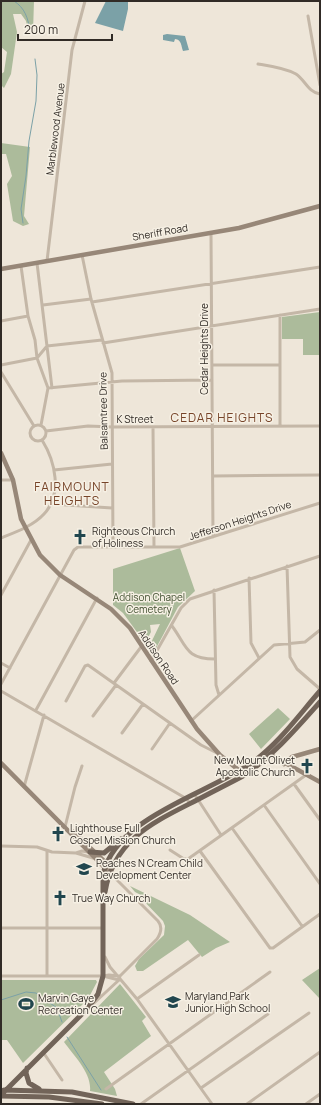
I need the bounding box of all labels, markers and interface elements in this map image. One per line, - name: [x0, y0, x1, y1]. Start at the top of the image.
- scale bar: [18, 16, 112, 42]
- text: 200 m: [24, 21, 58, 38]
- street label: Marblewood Avenue: [42, 82, 68, 176]
- street label: Sheriff Road: [131, 220, 189, 244]
- street label: Cedar Heights Drive: [197, 303, 211, 395]
- street label: Balsamtree Drive: [95, 372, 111, 450]
- district label: CEDAR HEIGHTS: [171, 409, 273, 426]
- street label: K Street: [116, 412, 154, 426]
- district label: FAIRMOUNT HEIGHTS: [34, 478, 110, 509]
- street label: Jefferson Heights Drive: [187, 497, 293, 543]
- place label: Righteous Church of Holiness: [92, 524, 175, 550]
- church icon: Righteous Church of Holiness: [71, 528, 89, 546]
- park label: Addison Chapel Cemetery: [113, 590, 185, 616]
- street label: Addison Road: [135, 627, 183, 687]
- place label: New Mount Olivet Apostolic Church: [214, 753, 295, 779]
- church icon: New Mount Olivet Apostolic Church: [298, 757, 316, 775]
- place label: Lighthouse Full Gospel Mission Church: [70, 821, 176, 847]
- church icon: Lighthouse Full Gospel Mission Church: [49, 825, 67, 843]
- place label: Peaches N Cream Child Development Center: [96, 856, 203, 882]
- school or university icon: Peaches N Cream Child Development Center: [75, 860, 93, 878]
- church icon: True Way Church: [51, 889, 69, 907]
- place label: True Way Church: [72, 891, 150, 905]
- place label: Maryland Park Junior High School: [185, 989, 270, 1015]
- place label: Marvin Gaye Recreation Center: [38, 991, 123, 1017]
- school or university icon: Maryland Park Junior High School: [164, 993, 182, 1011]
- sports icon: Marvin Gaye Recreation Center: [17, 995, 35, 1013]

